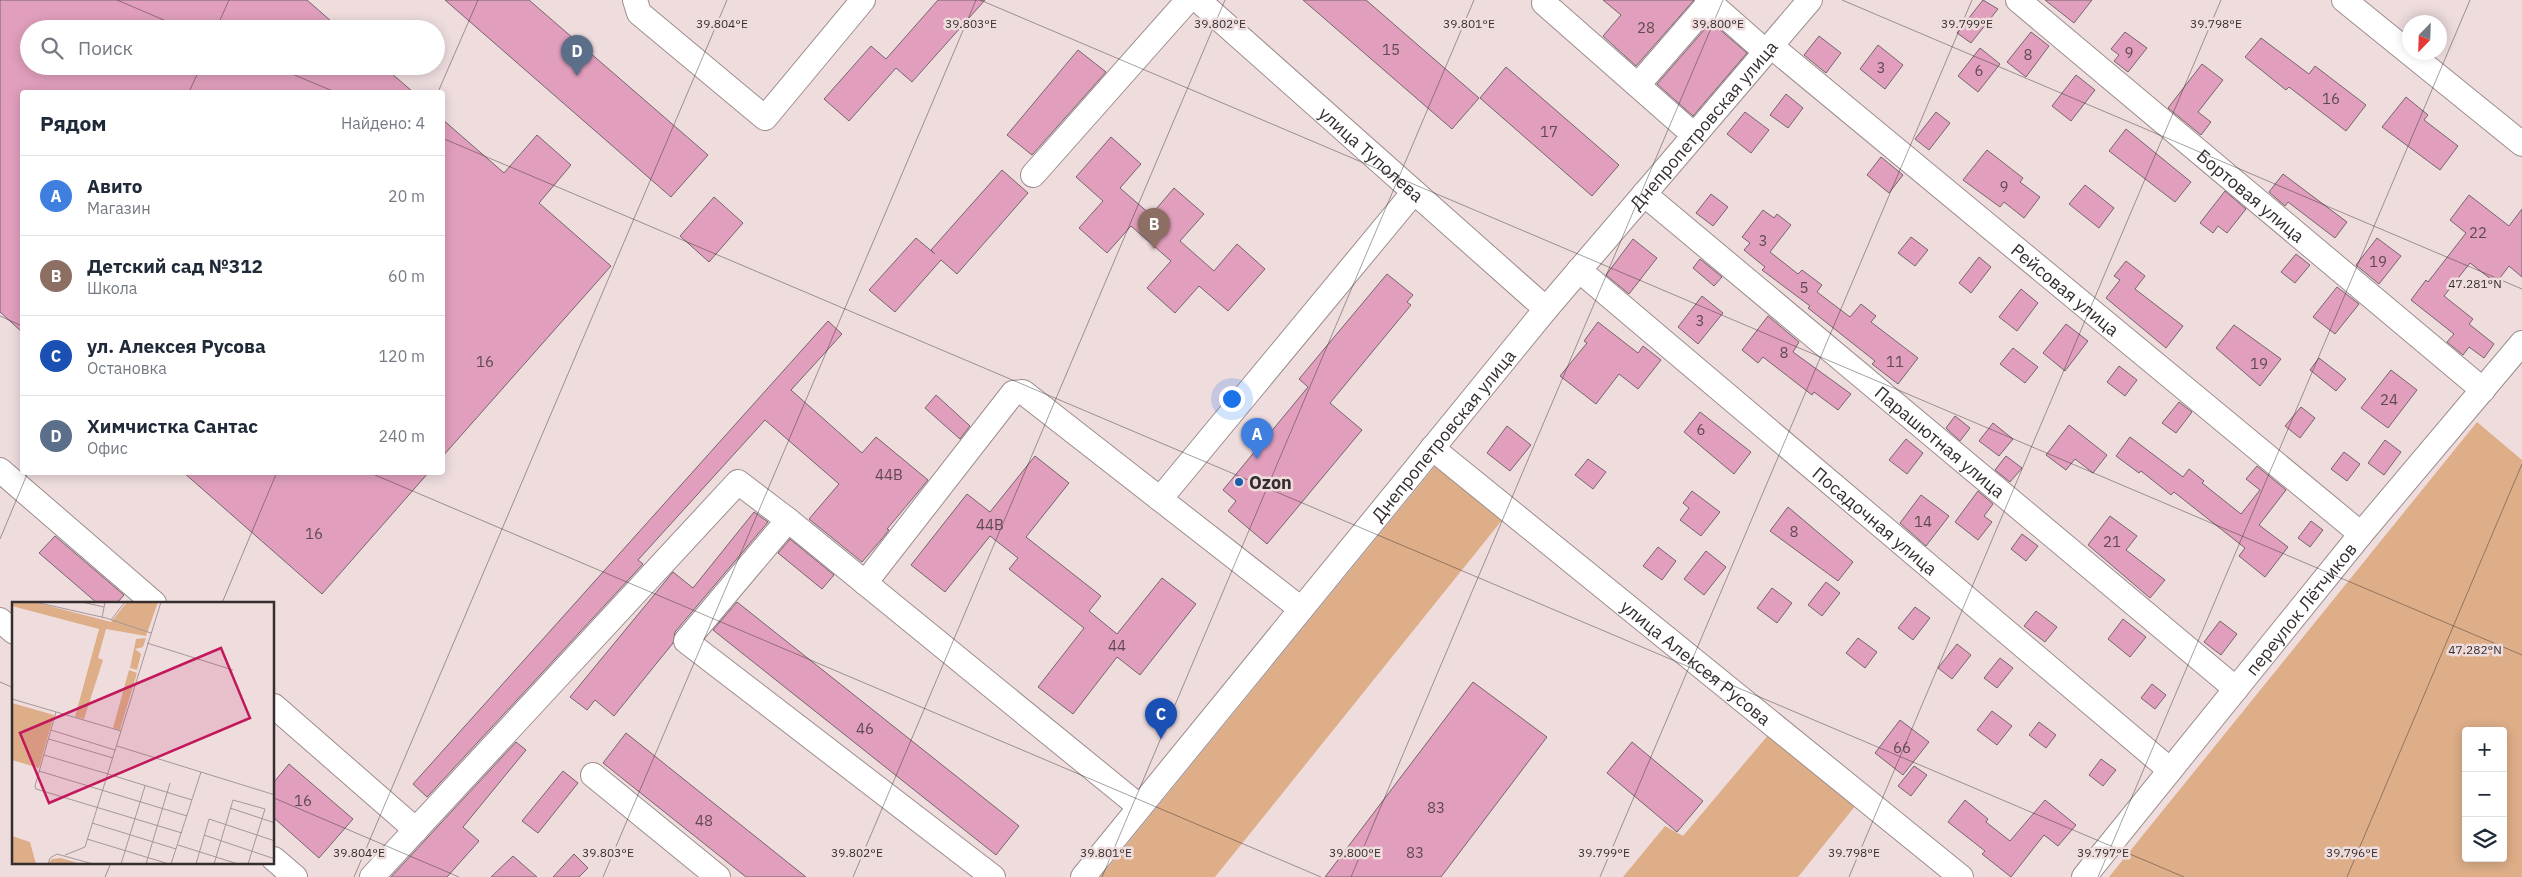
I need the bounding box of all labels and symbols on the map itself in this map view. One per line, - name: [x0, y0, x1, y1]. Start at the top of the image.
- north arrow: [2402, 15, 2447, 60]
- text: 39.804°E: [696, 16, 748, 31]
- text: 39.803°E: [945, 16, 997, 31]
- text: 39.802°E: [1194, 16, 1246, 31]
- text: 39.801°E: [1443, 16, 1495, 31]
- text: 39.800°E: [1692, 16, 1744, 31]
- text: 39.799°E: [1941, 16, 1993, 31]
- text: 39.798°E: [2190, 16, 2242, 31]
- house number: 28: [1637, 18, 1655, 37]
- pin: D: [561, 35, 593, 76]
- street label: Днепропетровская улица: [1625, 35, 1782, 214]
- house number: 15: [1382, 40, 1400, 59]
- house number: 9: [2124, 43, 2134, 62]
- house number: 8: [2023, 45, 2033, 64]
- house number: 3: [1876, 58, 1886, 77]
- house number: 6: [1974, 61, 1984, 80]
- house number: 16: [2322, 89, 2340, 108]
- street label: улица Туполева: [1314, 101, 1429, 207]
- house number: 17: [1540, 122, 1558, 141]
- street label: Бортовая улица: [2192, 144, 2310, 247]
- house number: 9: [1999, 177, 2009, 196]
- pin: B: [1138, 208, 1170, 249]
- house number: 22: [2469, 223, 2487, 242]
- house number: 3: [1758, 231, 1768, 250]
- street label: Рейсовая улица: [2007, 238, 2124, 341]
- house number: 19: [2369, 252, 2387, 271]
- text: 47.281°N: [2448, 276, 2502, 291]
- house number: 5: [1799, 278, 1809, 297]
- house number: 3: [1695, 311, 1705, 330]
- house number: 8: [1779, 343, 1789, 362]
- street label: Днепропетровская улица: [1366, 344, 1520, 526]
- house number: 16: [476, 352, 494, 371]
- house number: 11: [1886, 352, 1904, 371]
- house number: 19: [2250, 354, 2268, 373]
- street label: Парашютная улица: [1870, 381, 2010, 503]
- your location: [1219, 386, 1245, 412]
- house number: 24: [2380, 390, 2398, 409]
- pin: A: [1241, 418, 1273, 459]
- house number: 6: [1696, 420, 1706, 439]
- street label: Посадочная улица: [1808, 461, 1943, 580]
- house number: 44В: [875, 465, 903, 484]
- place label: Ozon: [1249, 471, 1292, 494]
- marker: Ozon: [1233, 476, 1245, 488]
- house number: 14: [1914, 512, 1932, 531]
- house number: 44В: [976, 515, 1004, 534]
- house number: 8: [1789, 522, 1799, 541]
- house number: 16: [305, 524, 323, 543]
- house number: 21: [2103, 532, 2121, 551]
- street label: переулок Лётчиков: [2240, 537, 2361, 680]
- street label: улица Алексея Русова: [1616, 594, 1776, 730]
- inset map: [12, 602, 275, 864]
- house number: 44: [1108, 636, 1126, 655]
- text: 47.282°N: [2448, 642, 2502, 657]
- pin: C: [1145, 698, 1177, 739]
- house number: 46: [856, 719, 874, 738]
- house number: 66: [1893, 738, 1911, 757]
- house number: 16: [294, 791, 312, 810]
- house number: 83: [1427, 798, 1445, 817]
- house number: 48: [695, 811, 713, 830]
- house number: 83: [1406, 843, 1424, 862]
- text: 39.804°E: [333, 845, 385, 860]
- text: 39.803°E: [582, 845, 634, 860]
- text: 39.802°E: [831, 845, 883, 860]
- text: 39.801°E: [1080, 845, 1132, 860]
- text: 39.800°E: [1329, 845, 1381, 860]
- text: 39.799°E: [1578, 845, 1630, 860]
- text: 39.798°E: [1828, 845, 1880, 860]
- text: 39.797°E: [2077, 845, 2129, 860]
- text: 39.796°E: [2326, 845, 2378, 860]

